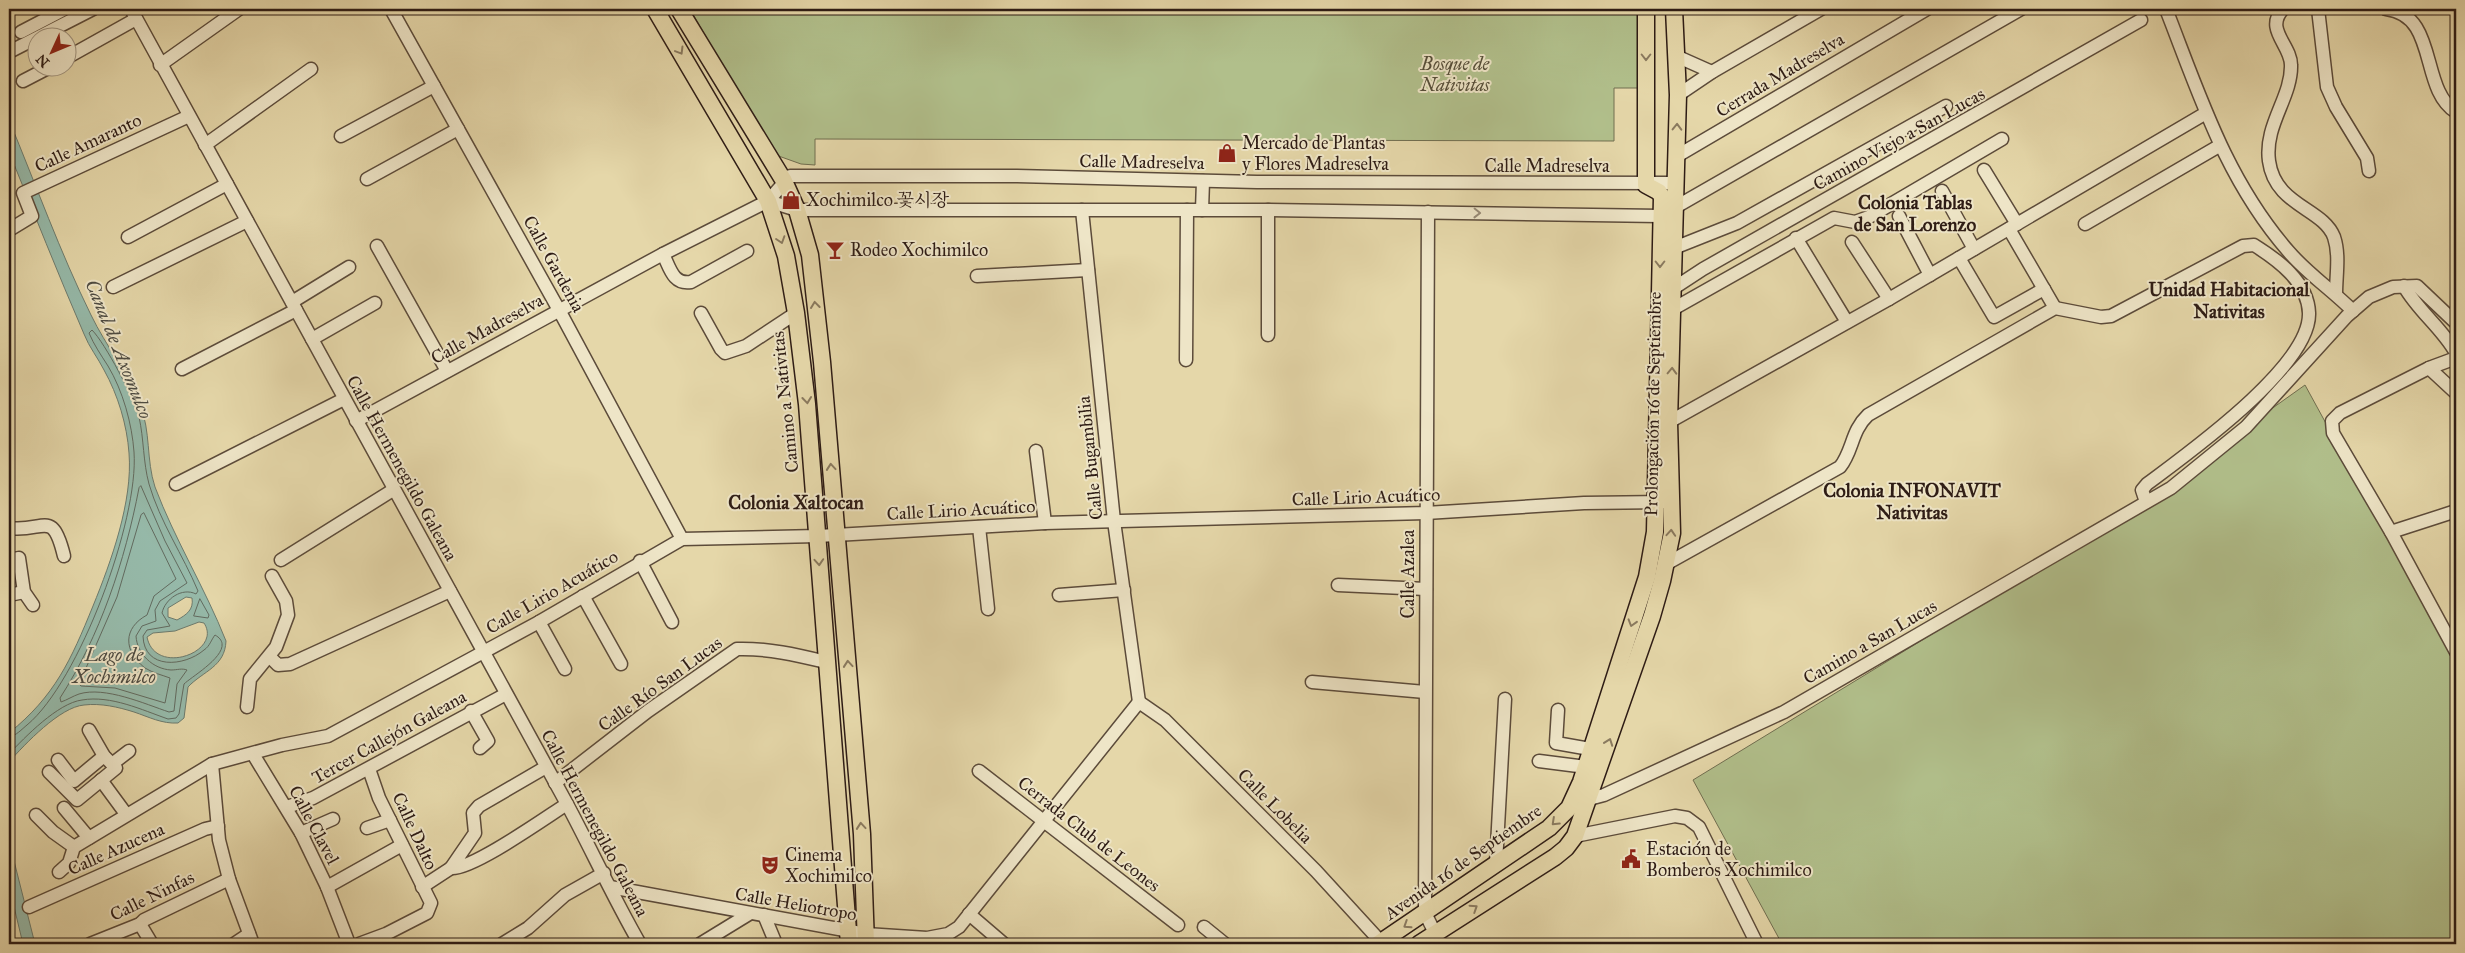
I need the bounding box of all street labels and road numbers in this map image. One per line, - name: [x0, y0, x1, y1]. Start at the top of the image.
- street label: Cerrada Madreselva: [1712, 28, 1848, 122]
- street label: Camino Viejo a San Lucas: [1809, 83, 1989, 195]
- street label: Calle Amaranto: [31, 109, 145, 177]
- street label: Calle Madreselva: [1079, 150, 1205, 174]
- street label: Calle Madreselva: [1484, 155, 1610, 177]
- street label: Calle Gardenia: [518, 212, 590, 317]
- street label: Calle Madreselva: [427, 289, 547, 369]
- street label: Prolongación 16 de Septiembre: [1640, 291, 1667, 517]
- street label: Camino a Nativitas: [767, 330, 803, 474]
- street label: Calle Hermenegildo Galeana: [341, 371, 462, 565]
- street label: Calle Bugambilia: [1073, 394, 1108, 521]
- street label: Calle Lirio Acuático: [1291, 483, 1441, 511]
- street label: Calle Lirio Acuático: [886, 495, 1036, 525]
- street label: Calle Azalea: [1397, 529, 1419, 618]
- street label: Calle Lirio Acuático: [482, 545, 622, 639]
- street label: Camino a San Lucas: [1799, 595, 1941, 689]
- street label: Calle Río San Lucas: [594, 632, 726, 736]
- street label: Tercer Callejón Galeana: [308, 685, 470, 789]
- street label: Calle Hermenegildo Galeana: [535, 726, 654, 921]
- street label: Calle Lobelia: [1233, 764, 1317, 848]
- street label: Cerrada Club de Leones: [1013, 772, 1165, 896]
- street label: Calle Clavel: [284, 782, 344, 868]
- street label: Calle Dalto: [387, 789, 443, 873]
- street label: Avenida 16 de Septiembre: [1380, 800, 1546, 925]
- street label: Calle Azucena: [64, 818, 168, 880]
- street label: Calle Ninfas: [106, 866, 198, 926]
- street label: Calle Heliotropo: [733, 882, 859, 926]

